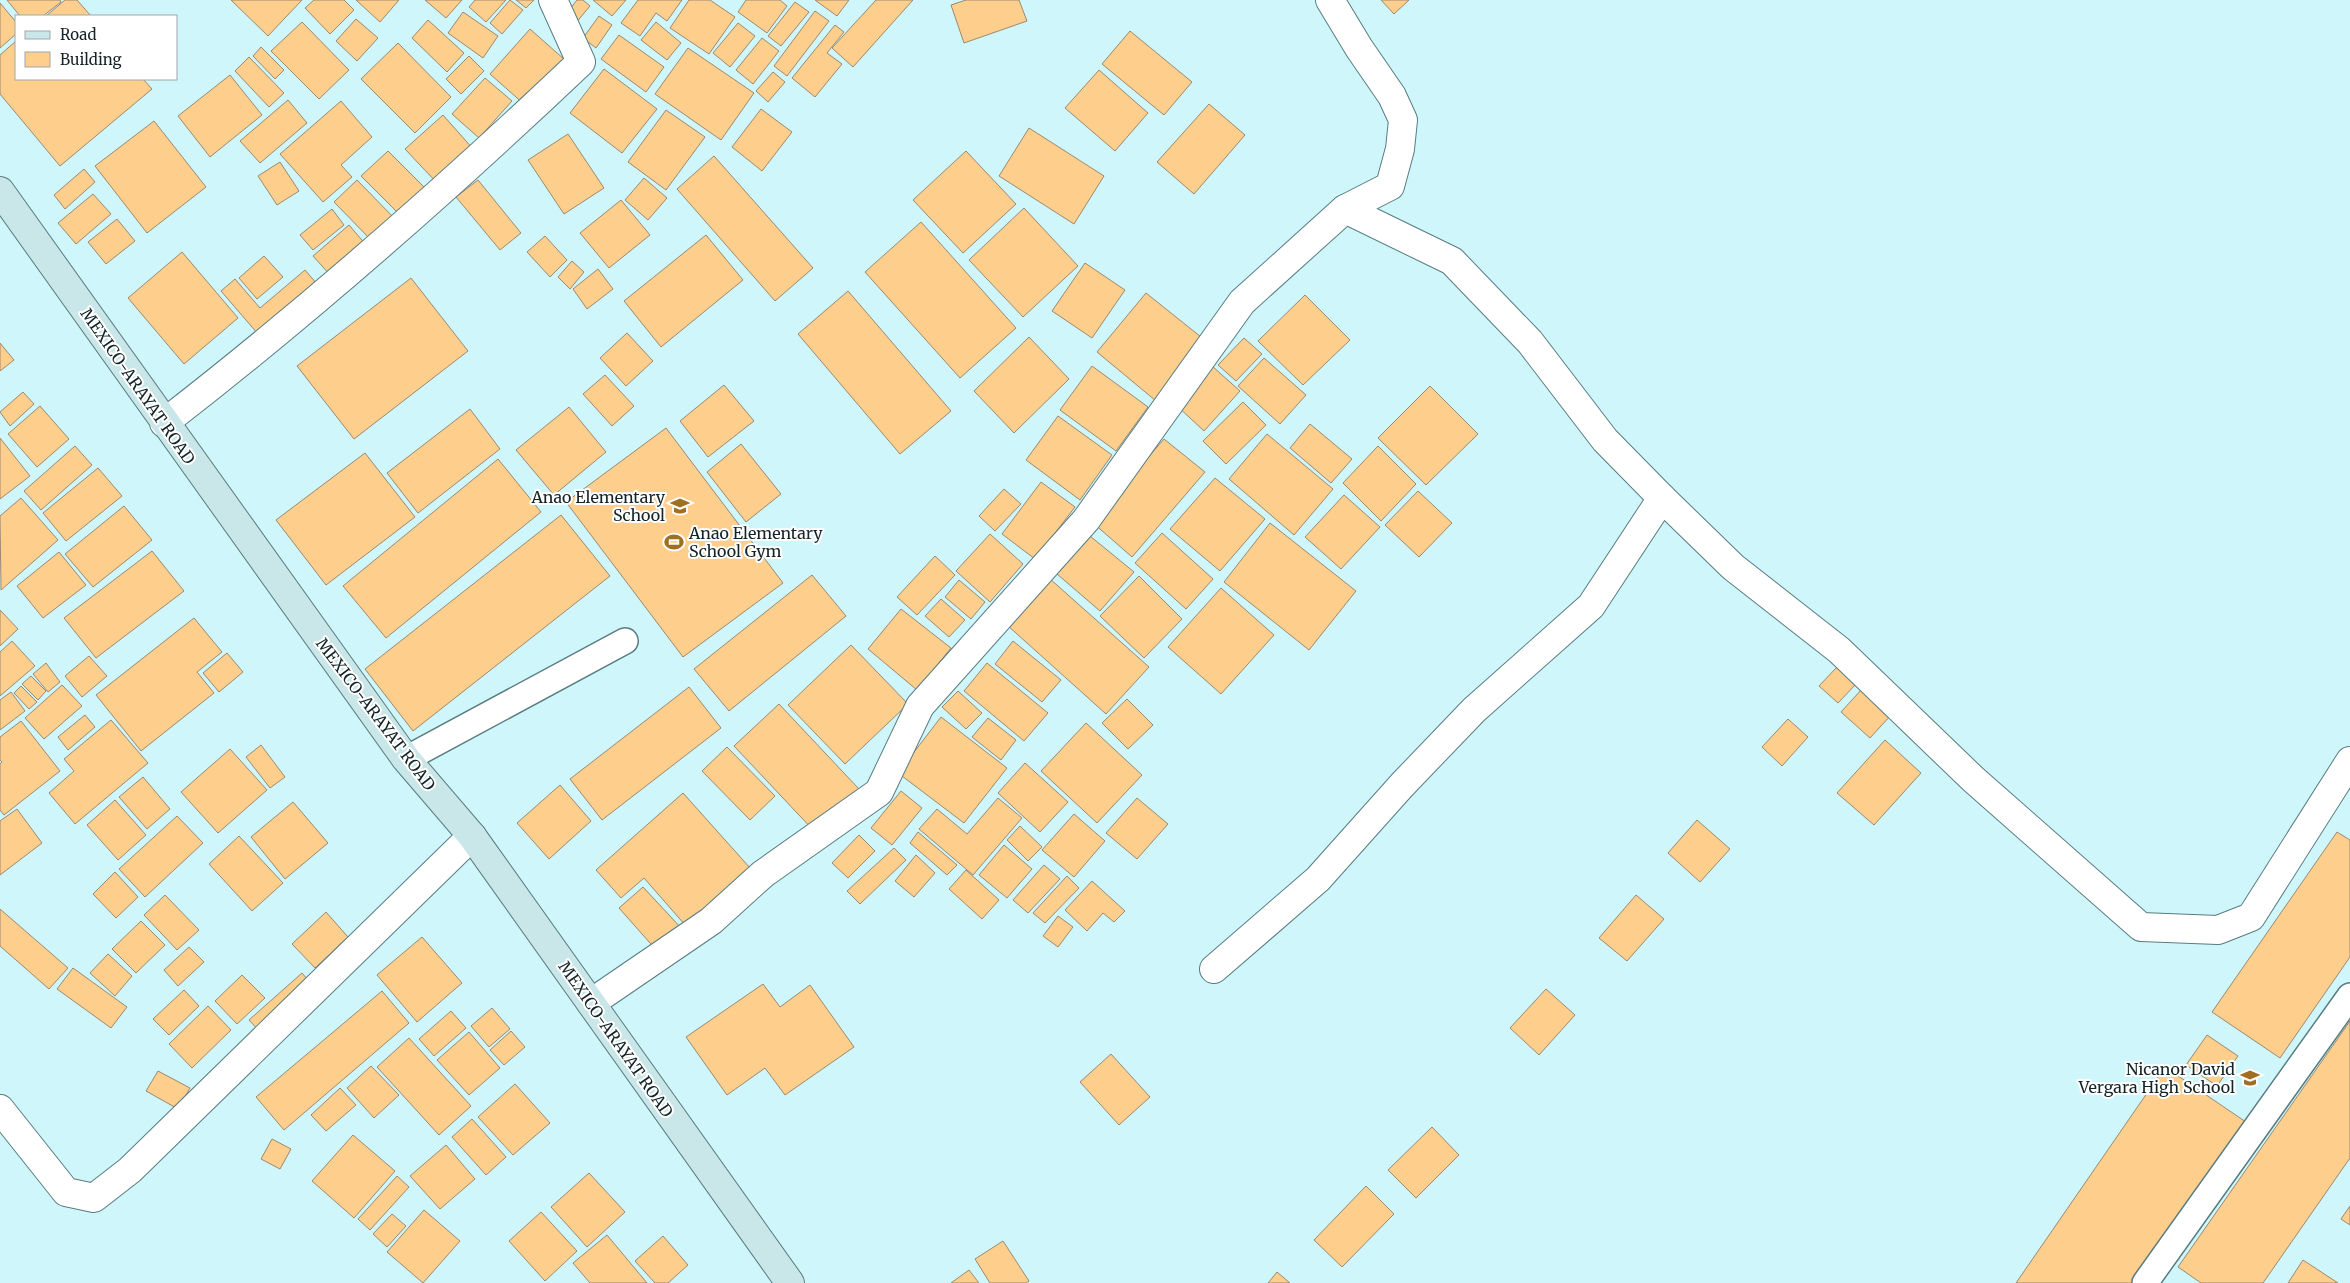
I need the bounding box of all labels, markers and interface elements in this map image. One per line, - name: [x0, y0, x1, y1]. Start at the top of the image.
- legend: [15, 15, 178, 80]
- text: Road: [60, 25, 96, 44]
- text: Building: [60, 50, 122, 69]
- street label: MEXICO-ARAYAT ROAD: [77, 304, 199, 468]
- place label: Anao Elementary School: [530, 487, 666, 525]
- school or university icon: Anao Elementary School: [669, 495, 691, 517]
- place label: Anao Elementary School Gym: [688, 523, 823, 561]
- sports icon: Anao Elementary School Gym: [663, 531, 685, 553]
- street label: MEXICO-ARAYAT ROAD: [312, 634, 440, 794]
- street label: MEXICO-ARAYAT ROAD: [555, 957, 677, 1121]
- place label: Nicanor David Vergara High School: [2078, 1059, 2235, 1097]
- school or university icon: Nicanor David Vergara High School: [2239, 1067, 2261, 1089]

